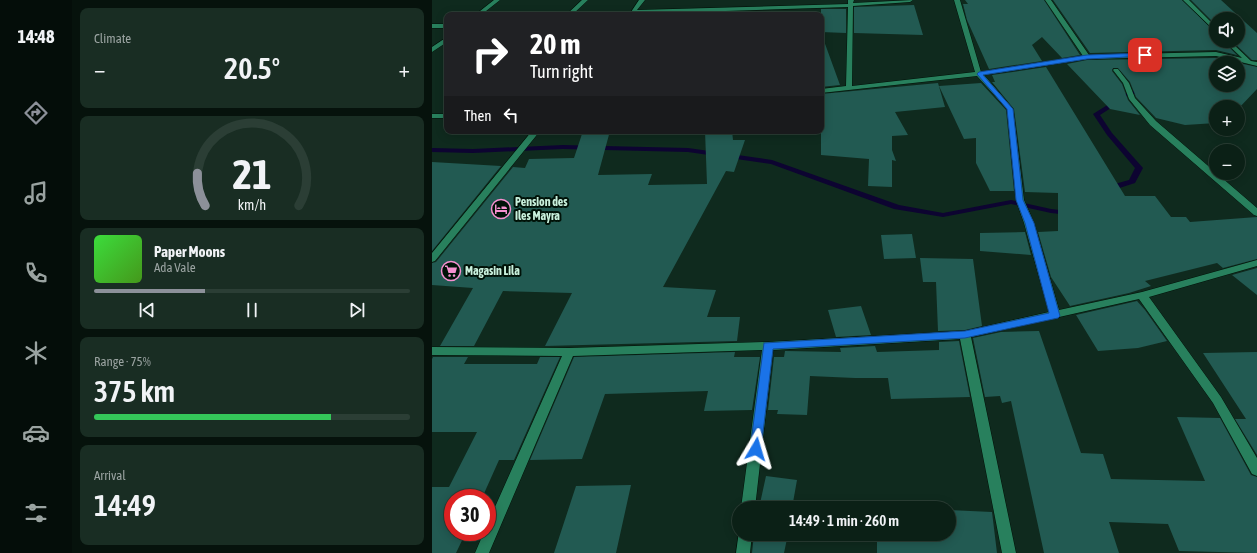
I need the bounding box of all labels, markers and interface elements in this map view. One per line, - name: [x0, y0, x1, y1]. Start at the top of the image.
- map controls: [1209, 12, 1245, 180]
- button: sound: [1209, 12, 1245, 48]
- text: 14:48: [17, 26, 55, 47]
- icon: right: [464, 28, 516, 80]
- text: 20 m: [530, 28, 580, 60]
- text: Climate: [94, 31, 131, 46]
- pin: [1128, 38, 1162, 72]
- icon: arrive: [1134, 44, 1156, 66]
- text: 20.5°: [224, 51, 280, 85]
- text: −: [94, 56, 105, 82]
- text: +: [399, 56, 410, 82]
- button: layers: [1209, 56, 1245, 92]
- text: Turn right: [530, 61, 593, 82]
- icon: directions: [22, 99, 50, 127]
- button: +: [1209, 100, 1245, 136]
- icon: left: [500, 104, 522, 126]
- text: Then: [464, 107, 492, 124]
- button: −: [1209, 144, 1245, 180]
- text: 21: [232, 150, 272, 198]
- icon: music: [22, 179, 50, 207]
- place label: Pension des Iles Mayra: [515, 195, 568, 223]
- text: km/h: [238, 197, 266, 213]
- hotel icon: Pension des Iles Mayra: [490, 198, 512, 220]
- text: Paper Moons: [154, 243, 225, 260]
- icon: phone: [22, 259, 50, 287]
- text: Ada Vale: [154, 260, 196, 275]
- supermarket icon: Magasin Lila: [440, 260, 462, 282]
- place label: Magasin Lila: [465, 264, 520, 278]
- icon: previous: [136, 299, 158, 321]
- icon: pause: [241, 299, 263, 321]
- icon: next: [346, 299, 368, 321]
- icon: climate: [22, 339, 50, 367]
- text: Range · 75%: [94, 354, 151, 369]
- text: 375 km: [94, 374, 175, 408]
- icon: car: [22, 419, 50, 447]
- position arrow: [735, 428, 777, 470]
- text: Arrival: [94, 468, 126, 483]
- text: 14:49: [94, 488, 156, 522]
- speed limit sign: 30: [444, 489, 496, 541]
- icon: filters: [22, 499, 50, 527]
- text: 14:49 · 1 min · 260 m: [789, 512, 899, 529]

